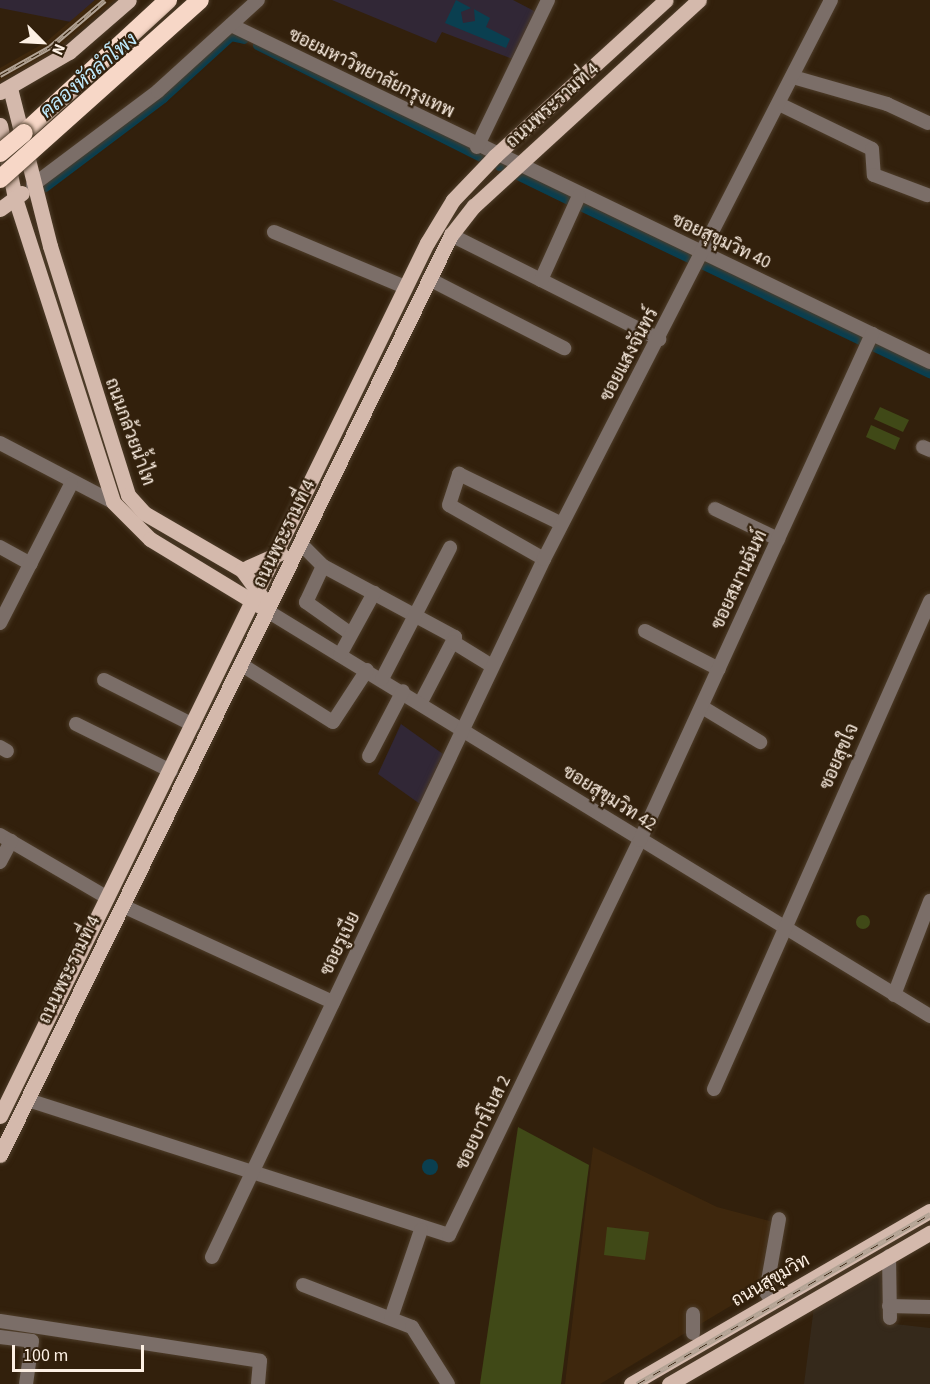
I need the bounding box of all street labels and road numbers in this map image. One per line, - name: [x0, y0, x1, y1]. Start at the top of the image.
- street label: ซอยมหาวิทยาลัยกรุงเทพ: [285, 24, 457, 124]
- street label: ถนนพระรามที่ 4: [502, 59, 604, 153]
- street label: ซอยสุขุมวิท 40: [668, 210, 774, 274]
- street label: ซอยแสงจันทร์: [596, 304, 664, 406]
- street label: ถนนกล้วยน้ำไท: [100, 375, 158, 489]
- street label: ถนนพระรามที่ 4: [250, 476, 320, 592]
- street label: ซอยสมานฉันท์: [708, 527, 772, 633]
- street label: ซอยสุขใจ: [816, 721, 864, 793]
- street label: ซอยสุขุมวิท 42: [558, 762, 660, 836]
- street label: ซอยรูเบีย: [316, 909, 366, 979]
- street label: ถนนพระรามที่ 4: [35, 912, 105, 1028]
- street label: ซอยบาร์โบส 2: [452, 1072, 516, 1174]
- street label: ถนนสุขุมวิท: [728, 1250, 814, 1312]

